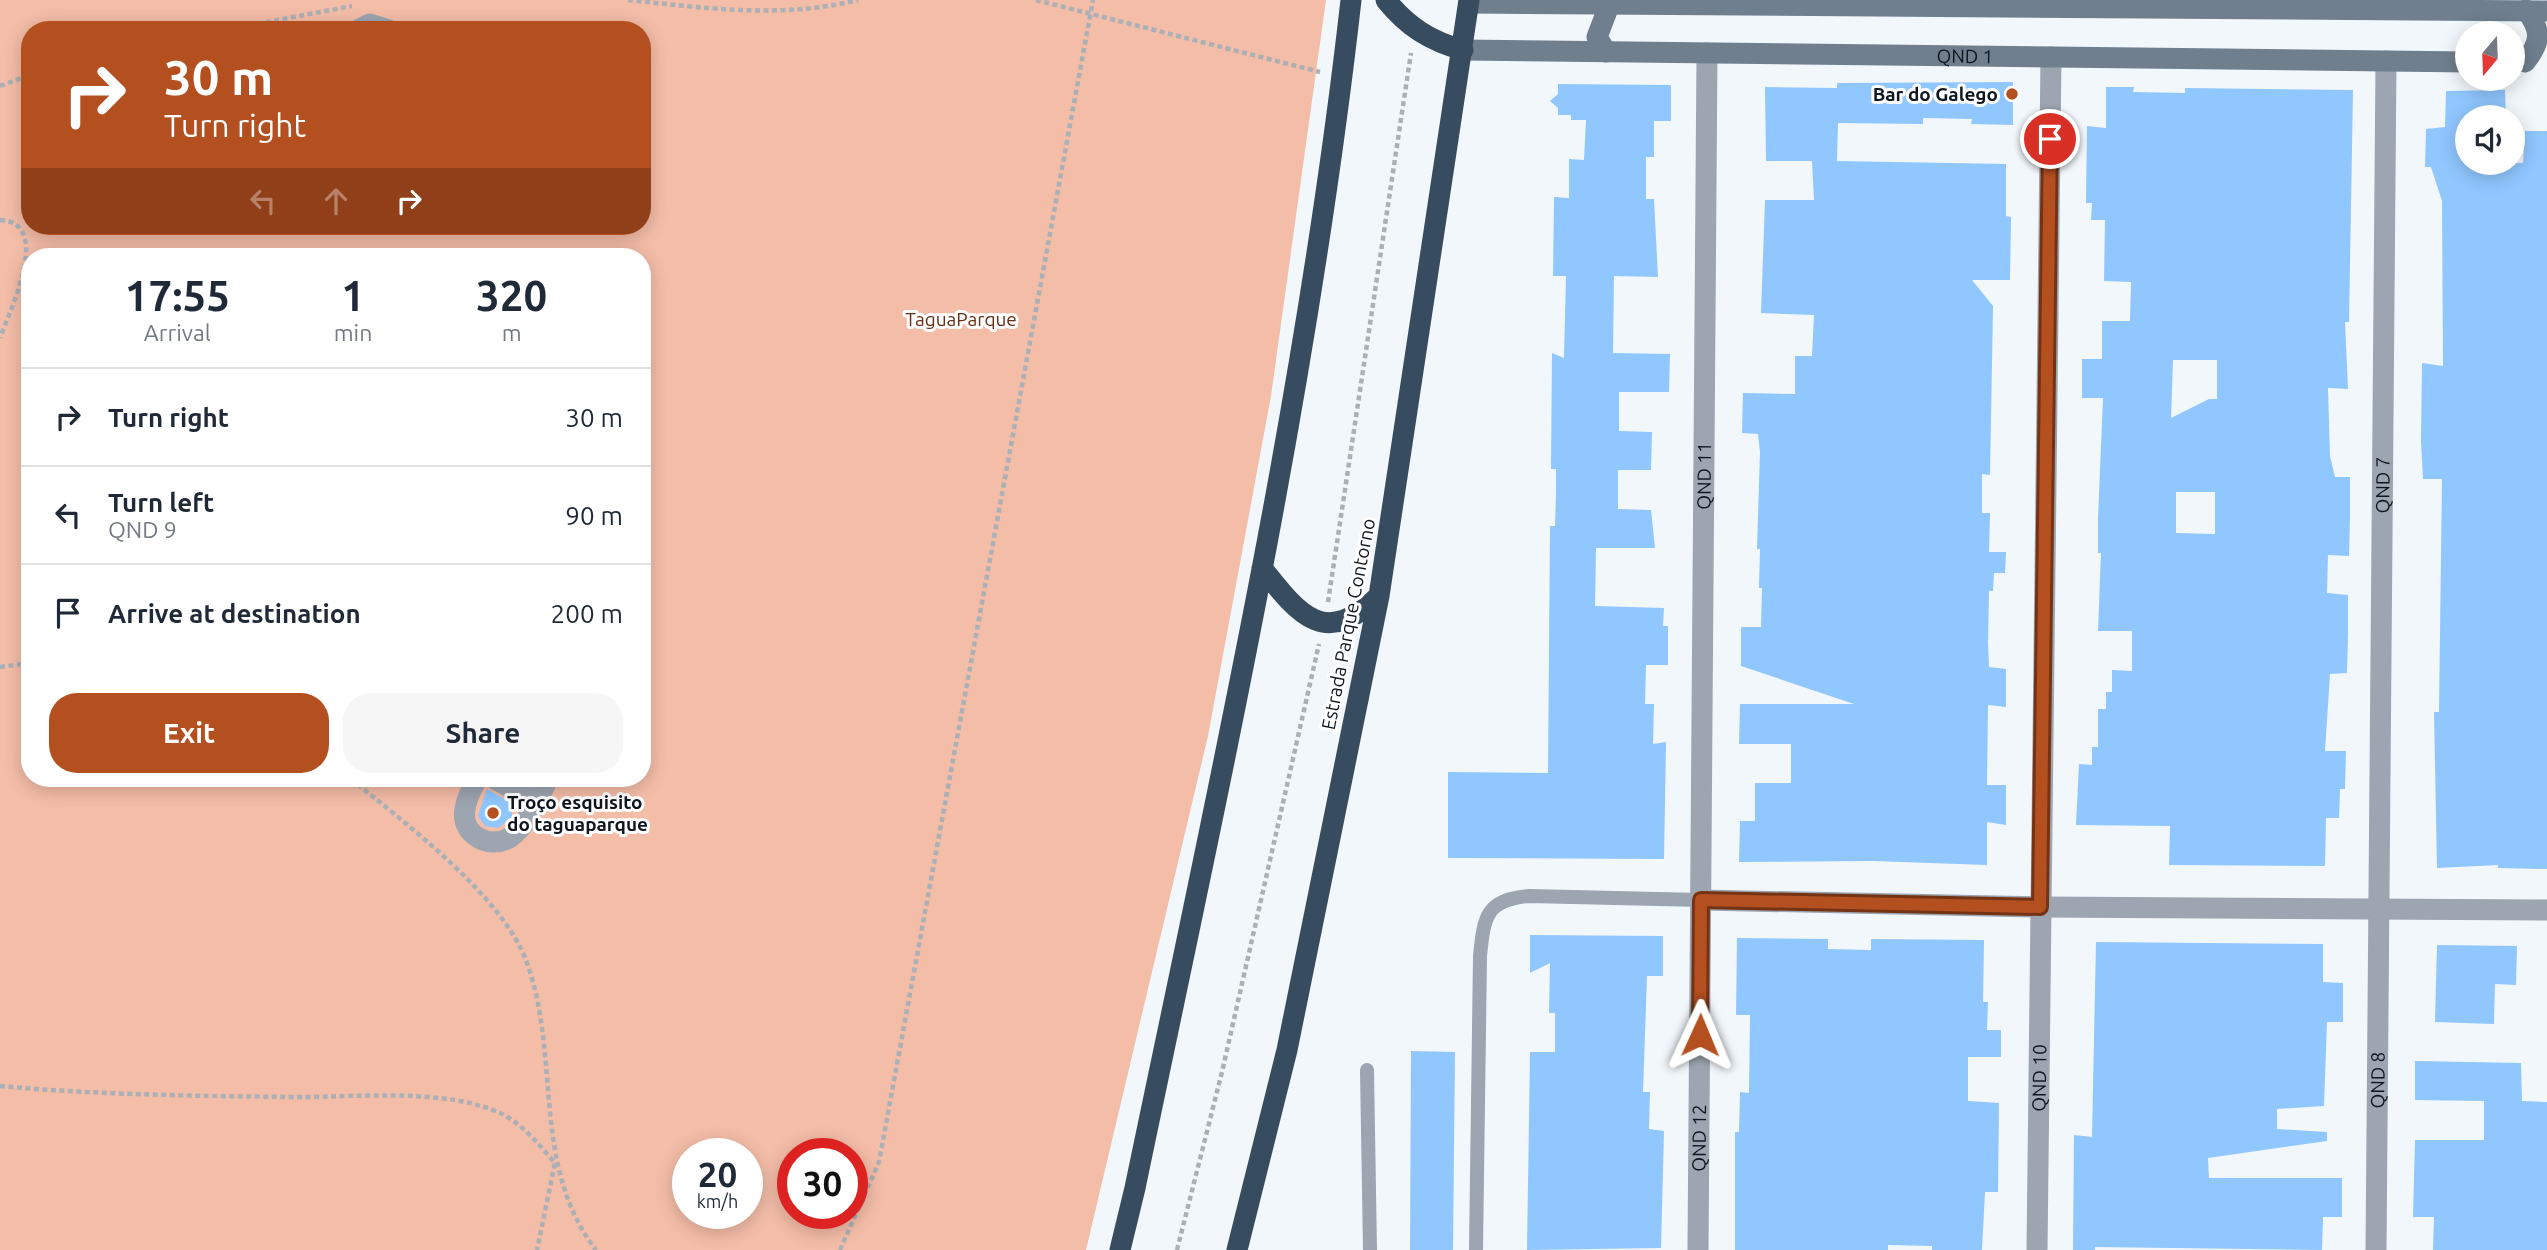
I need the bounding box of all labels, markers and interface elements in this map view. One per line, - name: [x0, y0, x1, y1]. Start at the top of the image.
- north arrow: [2455, 21, 2525, 91]
- map controls: [2455, 21, 2525, 175]
- street label: QND 1: [1936, 45, 1994, 67]
- icon: right: [49, 49, 140, 140]
- text: 30 m: [164, 49, 273, 104]
- place label: Bar do Galego: [1873, 83, 1998, 105]
- marker: Bar do Galego: [2004, 86, 2020, 102]
- button: sound: [2455, 105, 2525, 175]
- text: Turn right: [164, 107, 306, 143]
- pin: [2020, 109, 2080, 169]
- icon: arrive: [2031, 120, 2069, 158]
- icon: left: [244, 182, 282, 220]
- icon: ahead: [317, 182, 355, 220]
- icon: right: [390, 182, 428, 220]
- text: 17:55: [125, 272, 230, 319]
- text: 1: [341, 272, 365, 319]
- text: 320: [476, 272, 547, 319]
- park label: TaguaParque: [905, 308, 1017, 330]
- text: Arrival: [144, 320, 211, 345]
- text: min: [334, 320, 372, 345]
- text: m: [502, 320, 522, 345]
- icon: right: [49, 398, 87, 436]
- text: Turn right: [108, 403, 229, 432]
- text: 30 m: [565, 403, 623, 432]
- street label: QND 11: [1693, 442, 1715, 510]
- street label: QND 7: [2371, 457, 2394, 514]
- text: Turn left: [108, 488, 214, 517]
- icon: left: [49, 496, 87, 534]
- text: 90 m: [565, 501, 623, 530]
- street label: Estrada Parque Contorno: [1317, 516, 1379, 732]
- text: QND 9: [108, 517, 177, 542]
- icon: arrive: [49, 594, 87, 632]
- text: Arrive at destination: [108, 599, 361, 628]
- text: 200 m: [551, 599, 623, 628]
- button: Exit: [49, 693, 329, 773]
- button: Share: [343, 693, 623, 773]
- place label: Troço esquisito do taguaparque: [507, 791, 648, 835]
- marker: Troço esquisito do taguaparque: [485, 805, 501, 821]
- position arrow: [1663, 998, 1737, 1072]
- street label: QND 10: [2028, 1044, 2050, 1112]
- street label: QND 8: [2366, 1052, 2389, 1109]
- street label: QND 12: [1688, 1104, 1710, 1172]
- speed limit sign: 30: [777, 1138, 868, 1229]
- text: 20: [698, 1154, 737, 1194]
- text: km/h: [697, 1191, 738, 1211]

